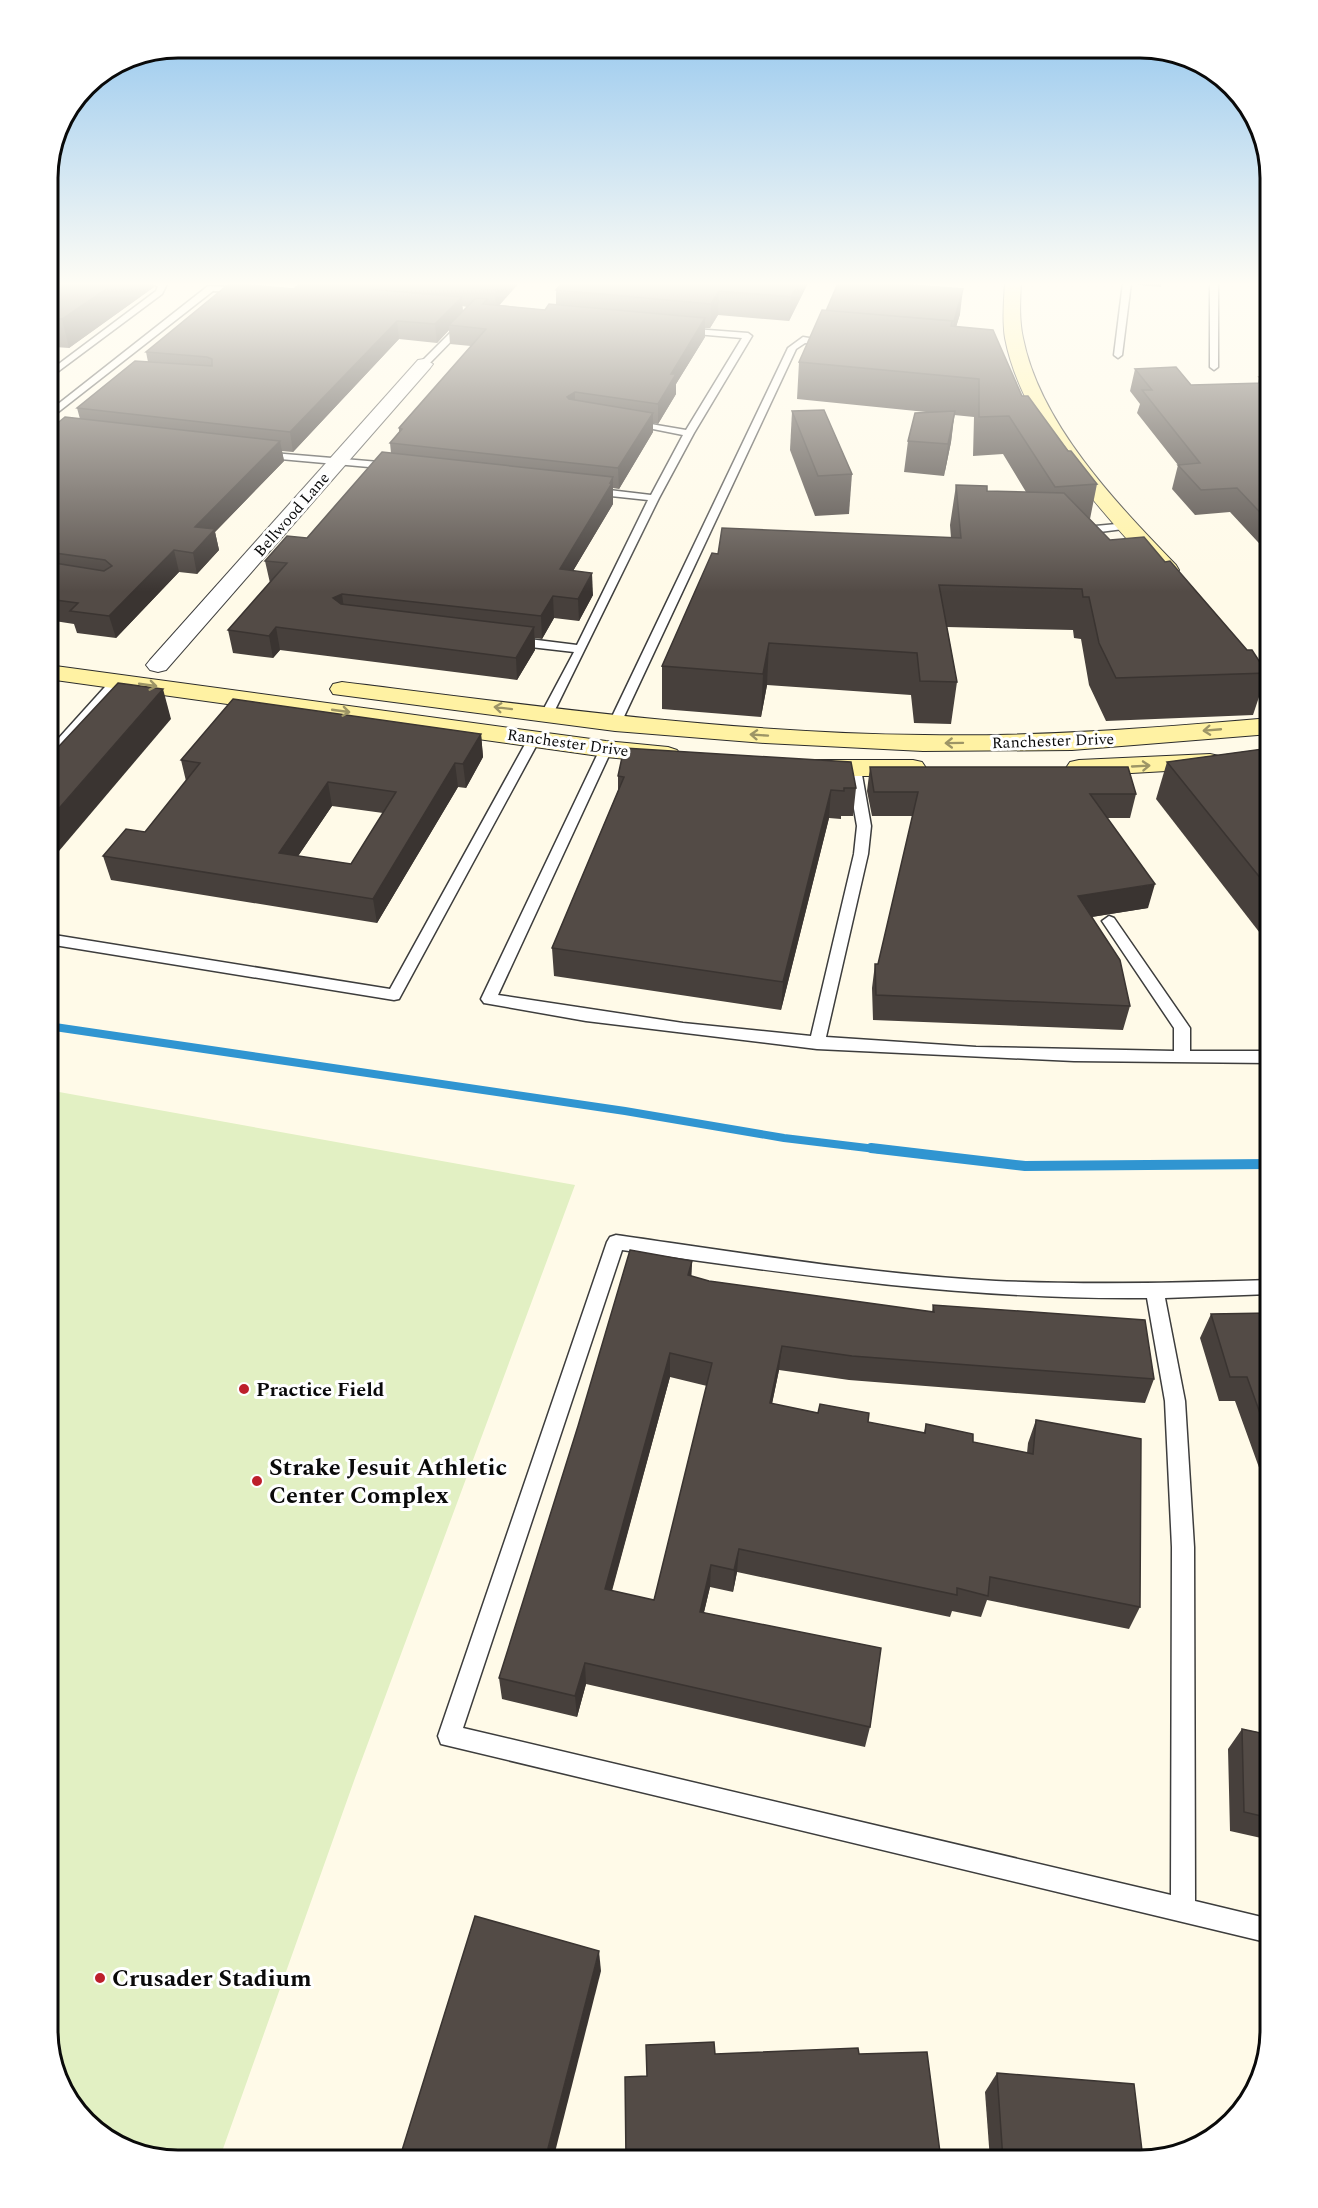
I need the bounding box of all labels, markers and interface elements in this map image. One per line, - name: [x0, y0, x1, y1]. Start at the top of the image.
- street label: Bellwood Lane: [248, 467, 335, 562]
- one-way arrow: [137, 680, 157, 691]
- one-way arrow: [493, 703, 513, 714]
- one-way arrow: [331, 706, 350, 717]
- street label: Ranchester Drive: [506, 723, 630, 763]
- one-way arrow: [1202, 725, 1222, 736]
- street label: Ranchester Drive: [992, 727, 1115, 755]
- one-way arrow: [750, 729, 770, 740]
- one-way arrow: [945, 737, 965, 748]
- one-way arrow: [1131, 761, 1151, 772]
- place label: Practice Field: [256, 1375, 385, 1405]
- marker: Practice Field: [237, 1382, 251, 1396]
- place label: Strake Jesuit Athletic Center Complex: [269, 1450, 507, 1514]
- marker: Strake Jesuit Athletic Center Complex: [250, 1474, 264, 1488]
- place label: Crusader Stadium: [112, 1961, 312, 1997]
- marker: Crusader Stadium: [93, 1971, 107, 1985]

